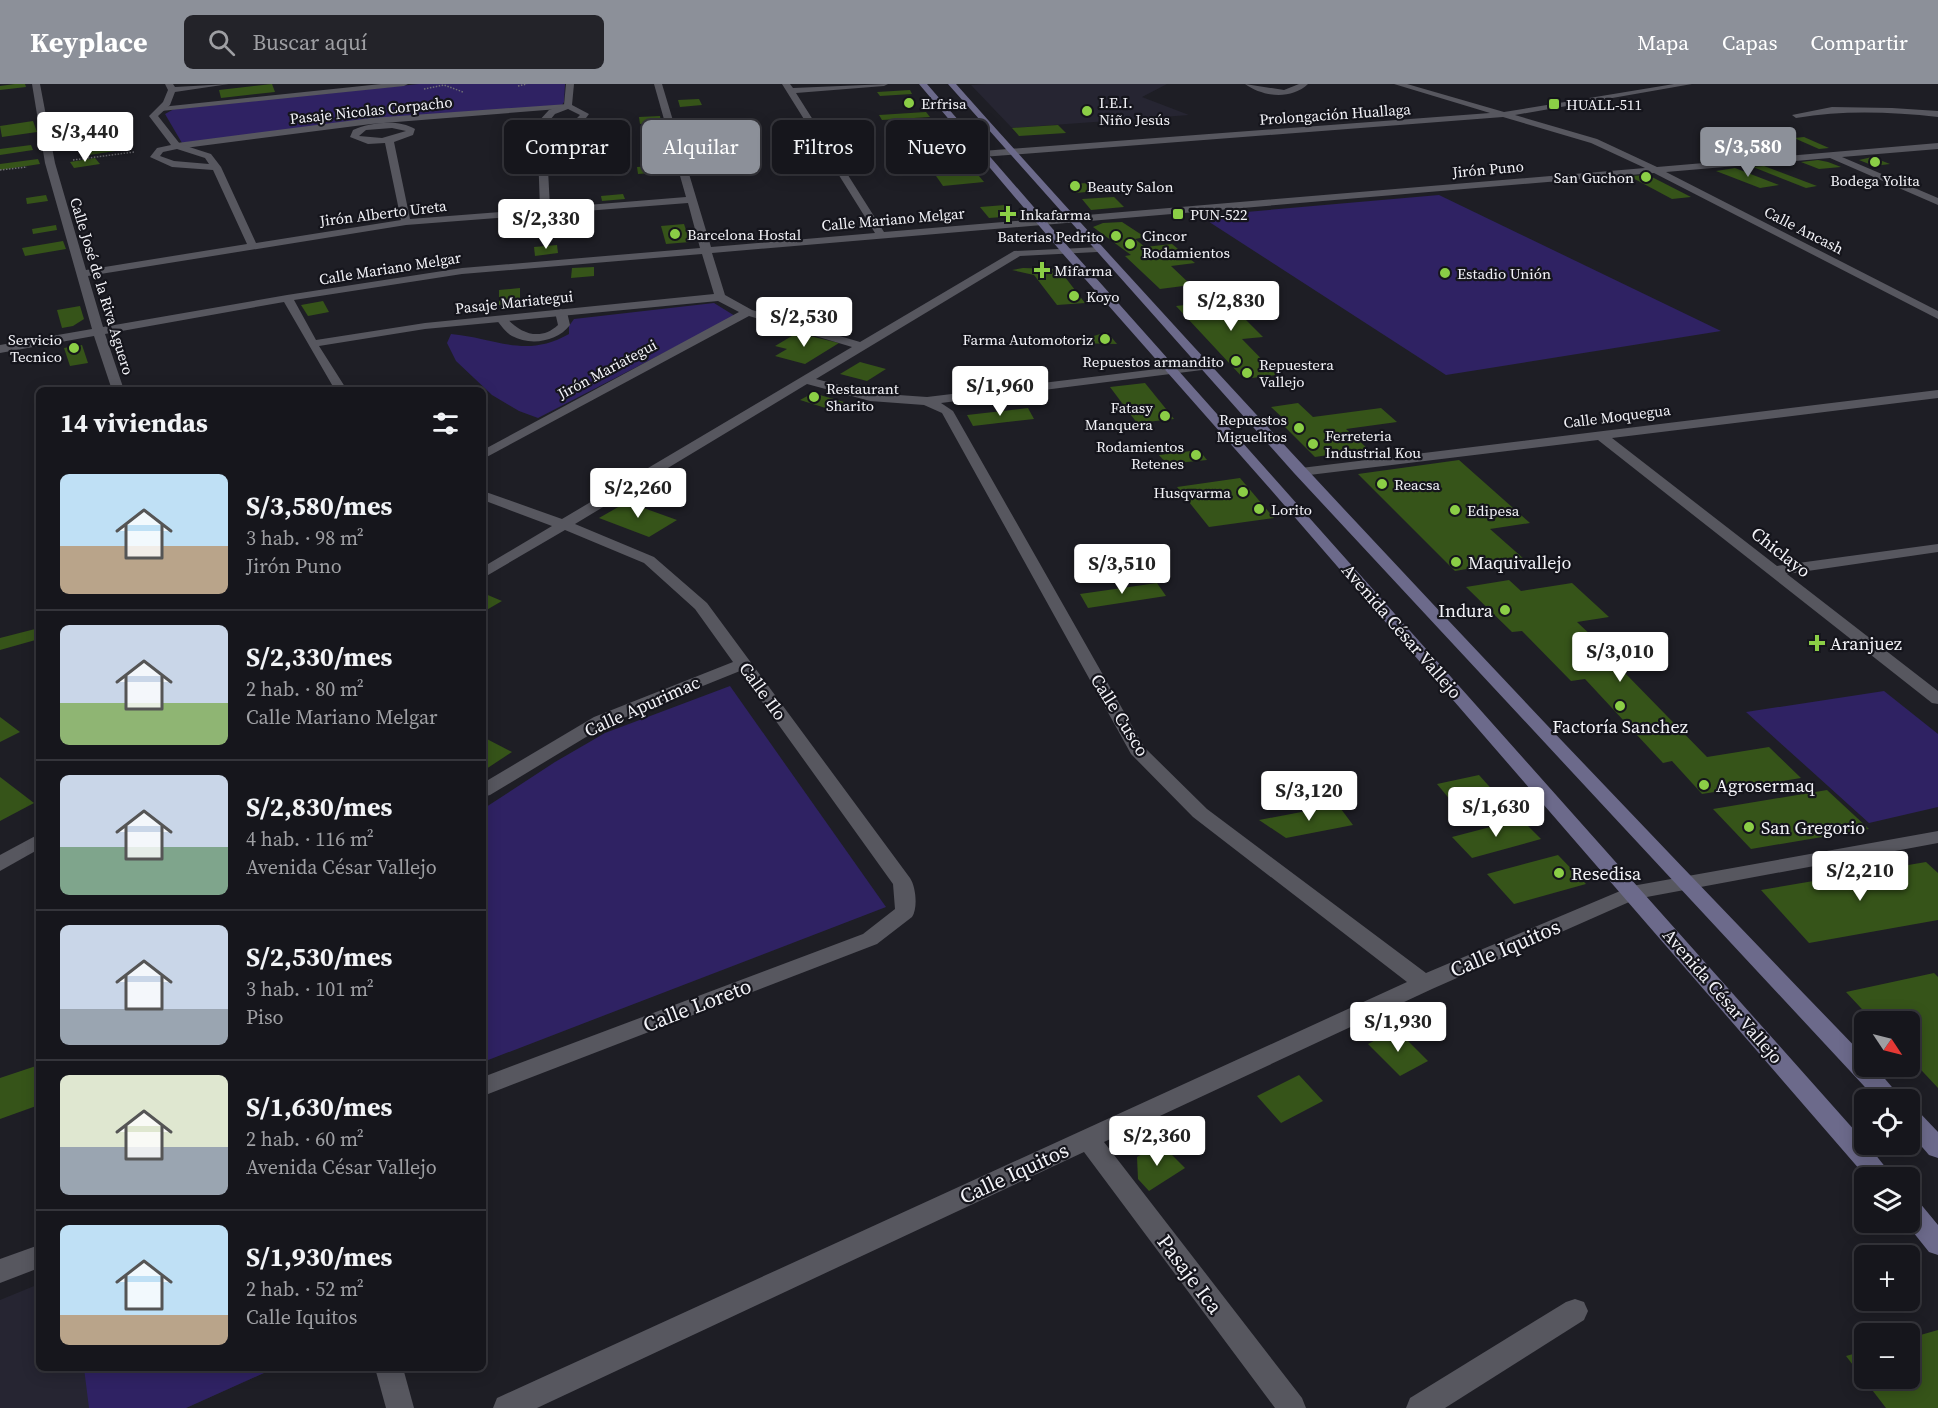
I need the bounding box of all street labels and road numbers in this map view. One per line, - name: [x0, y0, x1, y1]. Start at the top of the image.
- street label: Pasaje Nicolas Corpacho: [289, 91, 453, 129]
- street label: Prolongación Huallaga: [1259, 98, 1412, 130]
- street label: Jirón Puno: [1450, 155, 1525, 183]
- street label: Calle José de la Riva Aguero: [65, 195, 139, 377]
- street label: Jirón Alberto Ureta: [317, 195, 448, 231]
- street label: Calle Ancash: [1761, 201, 1847, 259]
- street label: Calle Mariano Melgar: [821, 202, 966, 236]
- street label: Calle Mariano Melgar: [317, 246, 463, 290]
- street label: Pasaje Mariategui: [454, 285, 574, 319]
- street label: Jirón Mariategui: [553, 334, 660, 404]
- street label: Calle Moquegua: [1562, 399, 1672, 433]
- street label: Chiclayo: [1746, 521, 1816, 583]
- street label: Avenida César Vallejo: [1336, 558, 1468, 704]
- street label: Calle Ilo: [733, 657, 793, 725]
- street label: Calle Apurimac: [580, 669, 704, 743]
- street label: Calle Cusco: [1085, 669, 1155, 761]
- street label: Calle Iquitos: [1445, 912, 1565, 984]
- street label: Avenida César Vallejo: [1657, 923, 1789, 1069]
- street label: Calle Loreto: [639, 971, 755, 1039]
- street label: Calle Iquitos: [955, 1135, 1073, 1211]
- street label: Pasaje Ica: [1151, 1228, 1230, 1320]

